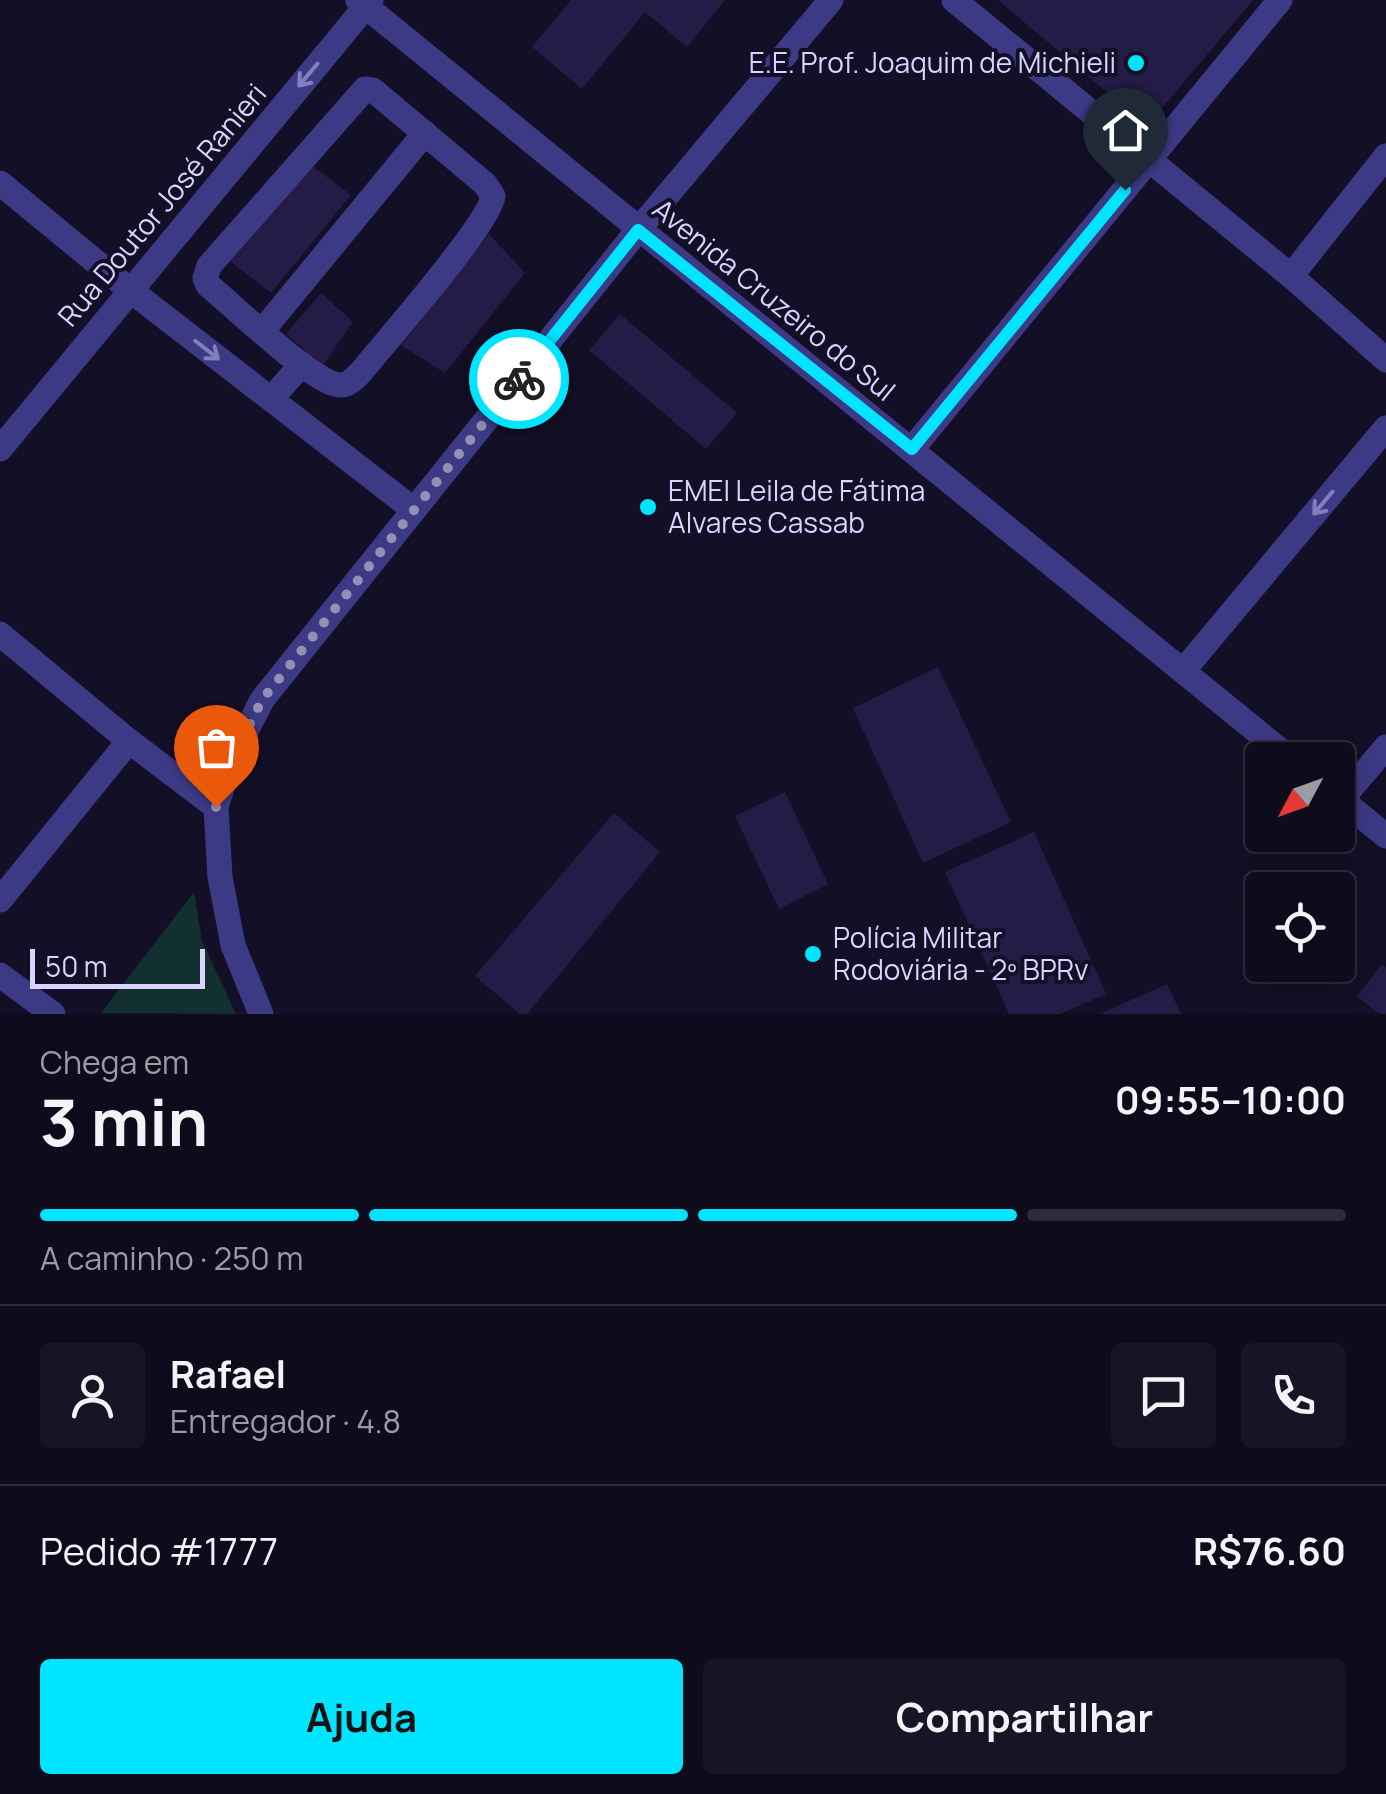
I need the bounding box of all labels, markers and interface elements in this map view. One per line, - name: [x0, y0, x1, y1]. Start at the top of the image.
- place label: E.E. Prof. Joaquim de Michieli: [749, 43, 1116, 81]
- marker: E.E. Prof. Joaquim de Michieli: [1125, 52, 1147, 74]
- one-way arrow: [297, 62, 320, 87]
- street label: Rua Doutor José Ranieri: [48, 75, 274, 334]
- pin: [1083, 88, 1168, 191]
- icon: home: [1098, 103, 1153, 158]
- street label: Avenida Cruzeiro do Sul: [645, 190, 904, 409]
- courier: [469, 329, 569, 429]
- one-way arrow: [193, 339, 220, 360]
- icon: bike: [492, 352, 547, 407]
- place label: EMEI Leila de Fátima Alvares Cassab: [668, 471, 925, 541]
- one-way arrow: [1313, 490, 1335, 516]
- marker: EMEI Leila de Fátima Alvares Cassab: [637, 496, 659, 518]
- pin: [174, 705, 259, 808]
- icon: bag: [189, 720, 244, 775]
- north arrow: [1245, 742, 1355, 852]
- map controls: [1245, 742, 1355, 982]
- button: locate: [1245, 872, 1355, 982]
- place label: Polícia Militar Rodoviária - 2º BPRv: [833, 918, 1088, 988]
- marker: Polícia Militar Rodoviária - 2º BPRv: [802, 943, 824, 965]
- scale bar: [30, 944, 205, 988]
- text: 50 m: [45, 947, 108, 985]
- text: Chega em: [40, 1040, 189, 1084]
- text: 09:55–10:00: [1115, 1073, 1346, 1125]
- text: 3 min: [40, 1077, 208, 1166]
- text: A caminho · 250 m: [40, 1236, 303, 1280]
- button: person: [40, 1343, 145, 1448]
- button: chat: [1111, 1343, 1216, 1448]
- button: phone: [1241, 1343, 1346, 1448]
- text: Rafael: [170, 1347, 286, 1399]
- text: Entregador · 4.8: [170, 1399, 401, 1443]
- text: Pedido #1777: [40, 1524, 278, 1576]
- text: R$76.60: [1193, 1524, 1346, 1576]
- button: Ajuda: [40, 1659, 683, 1774]
- button: Compartilhar: [703, 1659, 1346, 1774]

